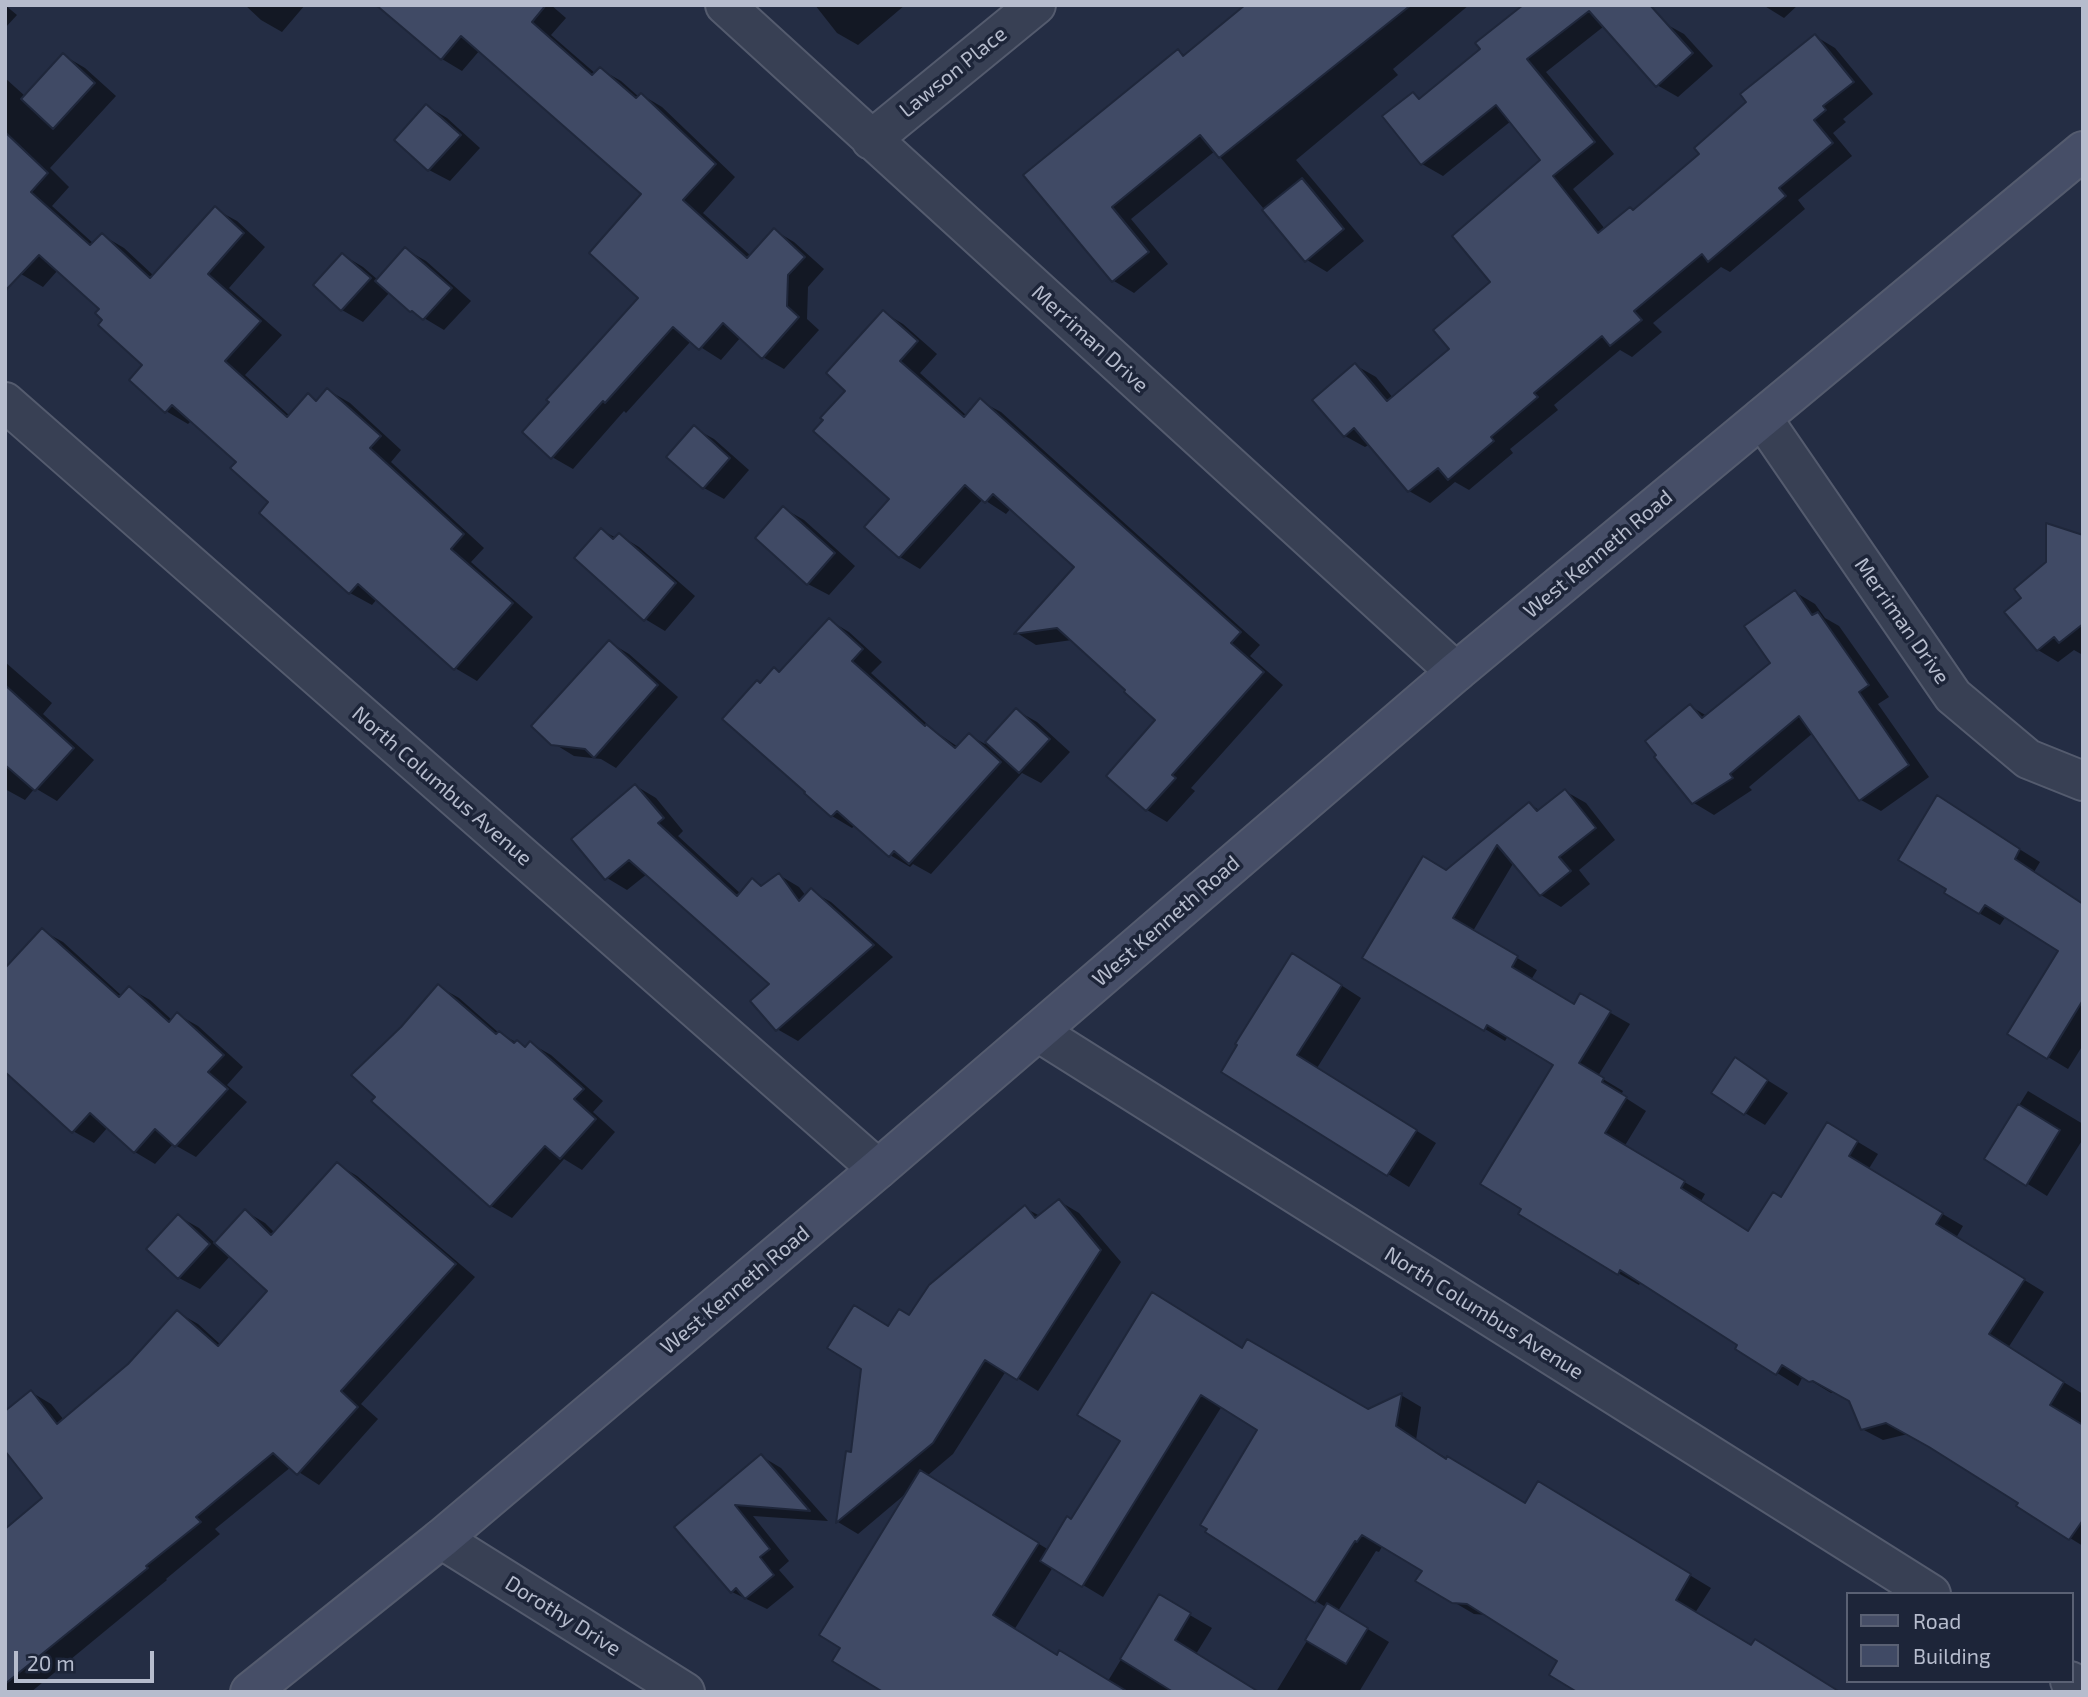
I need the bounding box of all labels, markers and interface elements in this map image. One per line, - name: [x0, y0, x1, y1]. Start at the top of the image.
- street label: Lawson Place: [894, 21, 1012, 123]
- street label: Merriman Drive: [1026, 280, 1154, 398]
- street label: West Kenneth Road: [1518, 484, 1678, 624]
- street label: Merriman Drive: [1849, 553, 1955, 689]
- street label: North Columbus Avenue: [347, 701, 537, 871]
- street label: West Kenneth Road: [1087, 850, 1245, 992]
- street label: West Kenneth Road: [655, 1220, 815, 1360]
- street label: North Columbus Avenue: [1380, 1241, 1588, 1385]
- street label: Dorothy Drive: [500, 1570, 626, 1662]
- legend: [1846, 1592, 2074, 1683]
- text: Road: [1913, 1608, 1961, 1633]
- scale bar: [18, 1638, 158, 1682]
- text: Building: [1913, 1643, 1991, 1668]
- text: 20 m: [27, 1650, 75, 1675]

